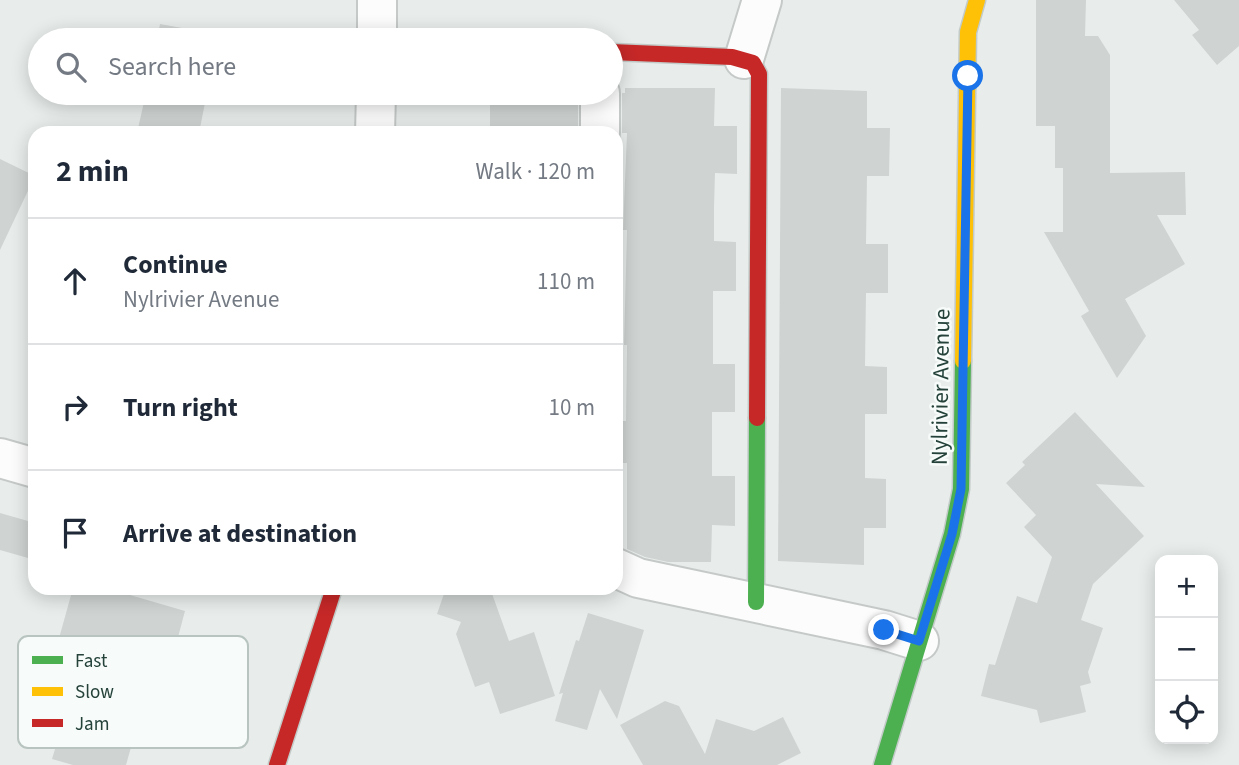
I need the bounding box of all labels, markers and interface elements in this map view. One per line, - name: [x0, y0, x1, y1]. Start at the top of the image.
- search box: [28, 28, 623, 105]
- icon: search: [52, 48, 90, 86]
- text: Search here: [108, 48, 236, 85]
- route start: [952, 60, 983, 91]
- text: 2 min: [56, 150, 129, 193]
- text: Walk · 120 m: [476, 155, 595, 188]
- text: Continue: [123, 246, 228, 283]
- icon: ahead: [56, 262, 94, 300]
- text: 110 m: [537, 265, 595, 298]
- text: Nylrivier Avenue: [123, 283, 279, 316]
- street label: Nylrivier Avenue: [923, 309, 958, 465]
- icon: right: [56, 388, 94, 426]
- text: Turn right: [123, 389, 238, 426]
- text: 10 m: [548, 391, 595, 424]
- icon: arrive: [56, 514, 94, 552]
- text: Arrive at destination: [123, 515, 357, 552]
- map controls: [1155, 555, 1218, 744]
- button: +: [1155, 555, 1218, 618]
- route end: [868, 614, 899, 645]
- button: −: [1155, 618, 1218, 681]
- legend: [18, 636, 248, 748]
- text: Fast: [75, 648, 108, 675]
- text: Slow: [75, 679, 114, 706]
- button: locate: [1155, 681, 1218, 744]
- text: Jam: [75, 711, 109, 738]

